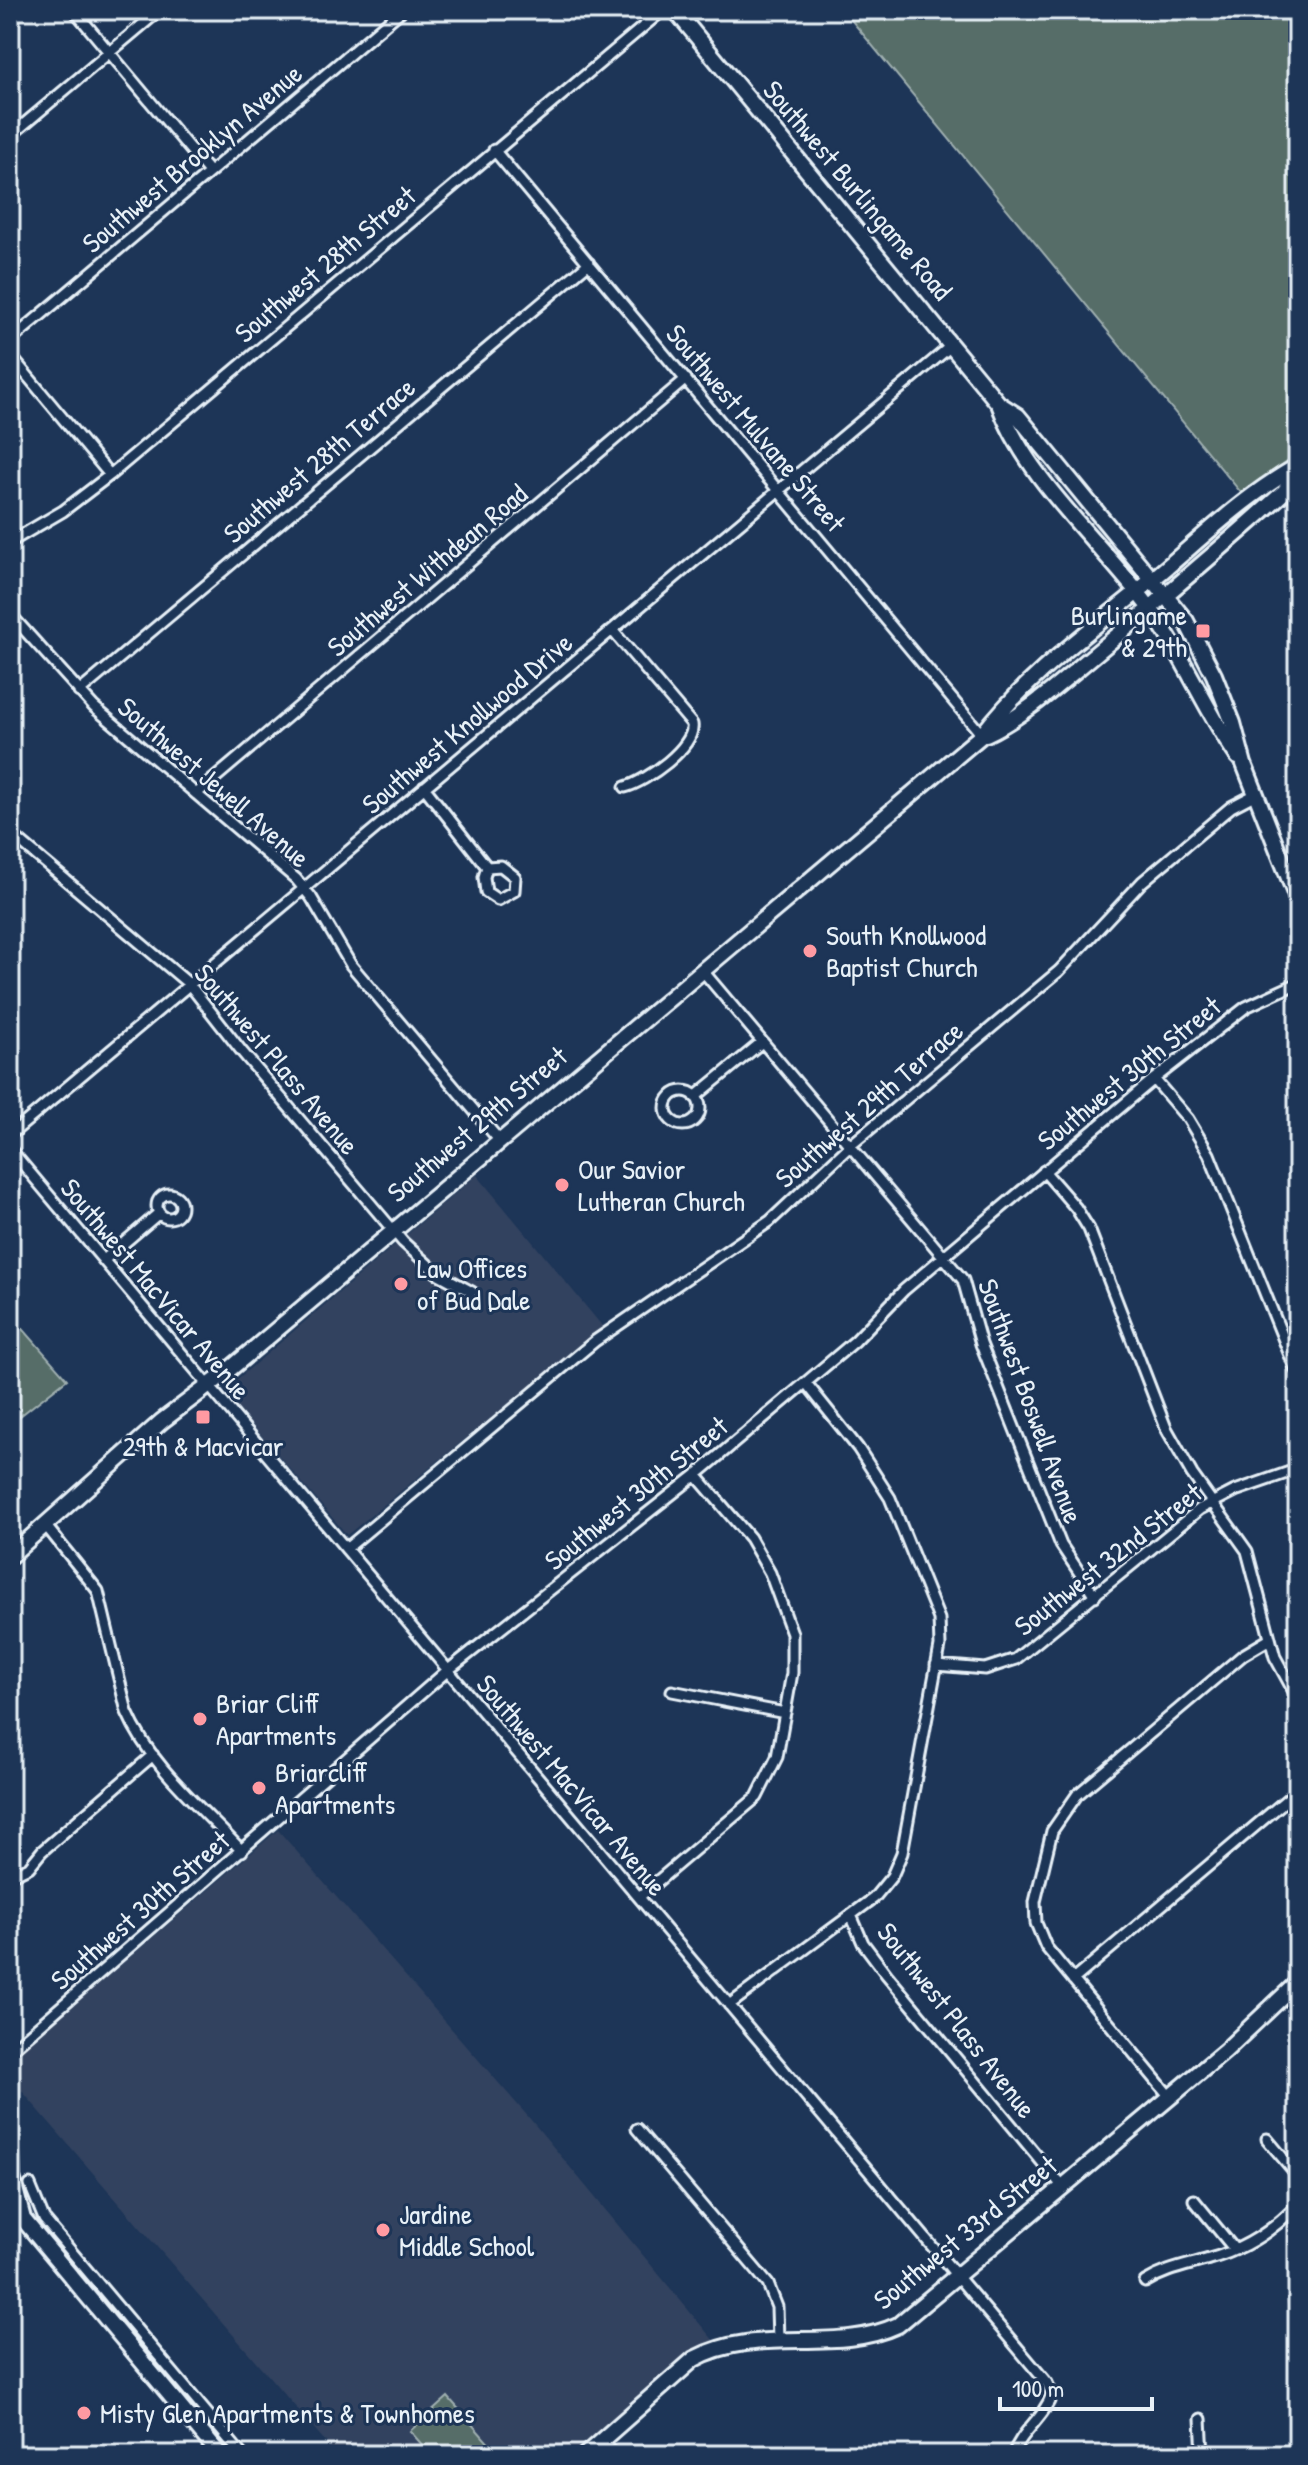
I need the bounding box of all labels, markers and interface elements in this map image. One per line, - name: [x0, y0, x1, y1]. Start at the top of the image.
- street label: Southwest Brooklyn Avenue: [74, 55, 310, 261]
- street label: Southwest Burlingame Road: [755, 72, 961, 308]
- street label: Southwest 28th Street: [226, 177, 424, 351]
- street label: Southwest Mulvane Street: [658, 316, 855, 540]
- street label: Southwest 28th Terrace: [215, 368, 423, 552]
- street label: Southwest Withdean Road: [319, 475, 535, 665]
- place label: Burlingame & 29th: [1071, 596, 1187, 666]
- marker: Burlingame & 29th: [1194, 622, 1212, 640]
- street label: Southwest Knollwood Drive: [354, 624, 580, 822]
- street label: Southwest Jewell Avenue: [110, 688, 318, 876]
- place label: South Knollwood Baptist Church: [826, 916, 986, 986]
- marker: South Knollwood Baptist Church: [801, 942, 819, 960]
- street label: Southwest Plass Avenue: [186, 955, 368, 1163]
- street label: Southwest 30th Street: [1029, 987, 1229, 1159]
- street label: Southwest 29th Terrace: [767, 1012, 971, 1196]
- street label: Southwest 29th Street: [379, 1037, 575, 1211]
- place label: Our Savior Lutheran Church: [578, 1150, 745, 1220]
- street label: Southwest MacVicar Avenue: [52, 1170, 260, 1408]
- marker: Our Savior Lutheran Church: [553, 1176, 571, 1194]
- place label: Law Offices of Bud Dale: [417, 1249, 530, 1319]
- street label: Southwest Boswell Avenue: [969, 1273, 1093, 1529]
- marker: Law Offices of Bud Dale: [392, 1275, 410, 1293]
- street label: Southwest 30th Street: [536, 1407, 736, 1579]
- marker: 29th & Macvicar: [194, 1408, 212, 1426]
- place label: 29th & Macvicar: [122, 1427, 284, 1465]
- street label: Southwest 32nd Street: [1006, 1473, 1210, 1644]
- street label: Southwest MacVicar Avenue: [468, 1666, 676, 1904]
- place label: Briar Cliff Apartments: [216, 1684, 336, 1754]
- marker: Briar Cliff Apartments: [191, 1710, 209, 1728]
- place label: Briarcliff Apartments: [275, 1753, 395, 1823]
- marker: Briarcliff Apartments: [250, 1779, 268, 1797]
- street label: Southwest 30th Street: [42, 1821, 238, 1998]
- street label: Southwest Plass Avenue: [869, 1914, 1045, 2126]
- street label: Southwest 33rd Street: [865, 2146, 1065, 2318]
- place label: Jardine Middle School: [399, 2195, 535, 2265]
- marker: Jardine Middle School: [374, 2221, 392, 2239]
- scale bar: [1000, 2361, 1152, 2411]
- text: 100 m: [1012, 2372, 1064, 2404]
- place label: Misty Glen Apartments & Townhomes: [100, 2394, 475, 2432]
- marker: Misty Glen Apartments & Townhomes: [75, 2404, 93, 2422]

